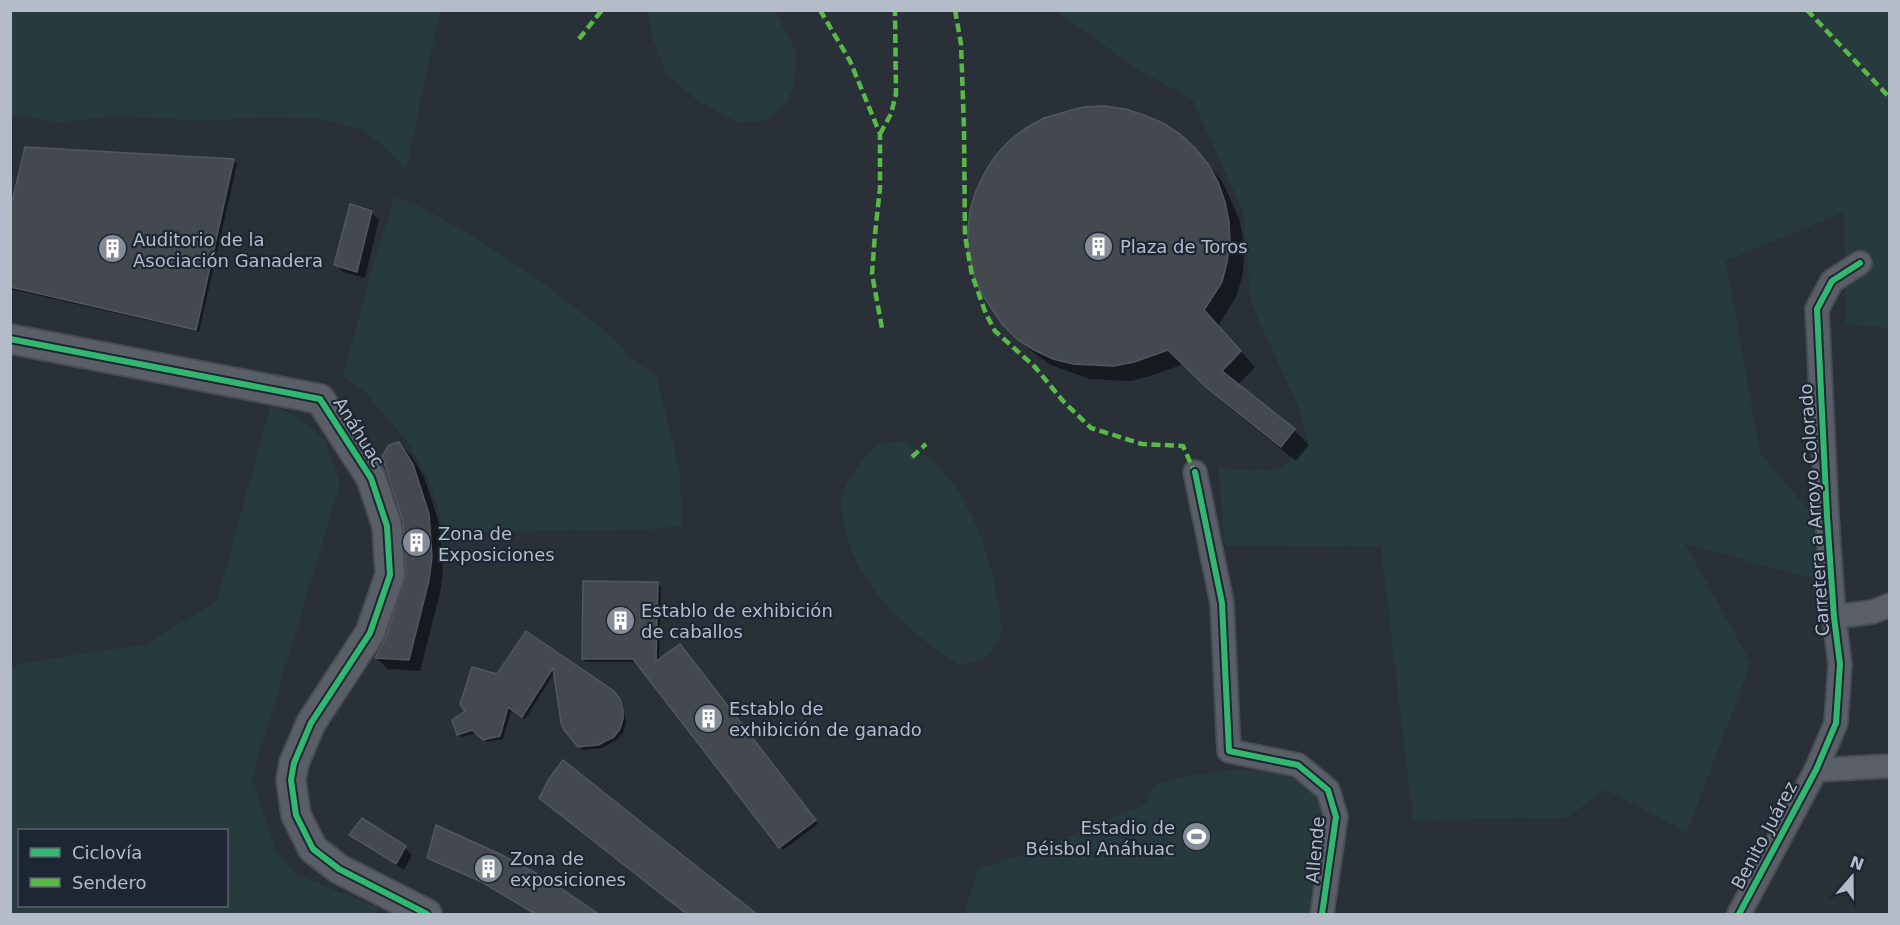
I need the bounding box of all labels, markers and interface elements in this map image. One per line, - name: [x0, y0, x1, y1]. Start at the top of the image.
- place label: Auditorio de la Asociación Ganadera: [133, 229, 323, 271]
- building icon: Plaza de Toros: [1083, 230, 1115, 262]
- building icon: Auditorio de la Asociación Ganadera: [96, 233, 128, 265]
- place label: Plaza de Toros: [1120, 236, 1248, 257]
- street label: Carretera a Arroyo Colorado: [1795, 383, 1833, 637]
- street label: Anáhuac: [329, 393, 389, 471]
- place label: Zona de Exposiciones: [438, 523, 555, 565]
- building icon: Zona de Exposiciones: [401, 527, 433, 559]
- place label: Establo de exhibición de caballos: [641, 600, 833, 642]
- building icon: Establo de exhibición de caballos: [604, 604, 636, 636]
- place label: Establo de exhibición de ganado: [729, 698, 922, 740]
- building icon: Establo de exhibición de ganado: [692, 702, 724, 734]
- street label: Benito Juárez: [1727, 778, 1801, 892]
- street label: Allende: [1302, 816, 1328, 884]
- place label: Estadio de Béisbol Anáhuac: [1026, 817, 1175, 859]
- sports icon: Estadio de Béisbol Anáhuac: [1180, 821, 1212, 853]
- legend: [18, 829, 228, 907]
- text: Ciclovía: [72, 842, 142, 863]
- north arrow: [1822, 847, 1882, 907]
- place label: Zona de exposiciones: [510, 848, 626, 890]
- building icon: Zona de exposiciones: [473, 852, 505, 884]
- text: N: [1847, 852, 1867, 875]
- text: Sendero: [72, 872, 146, 893]

